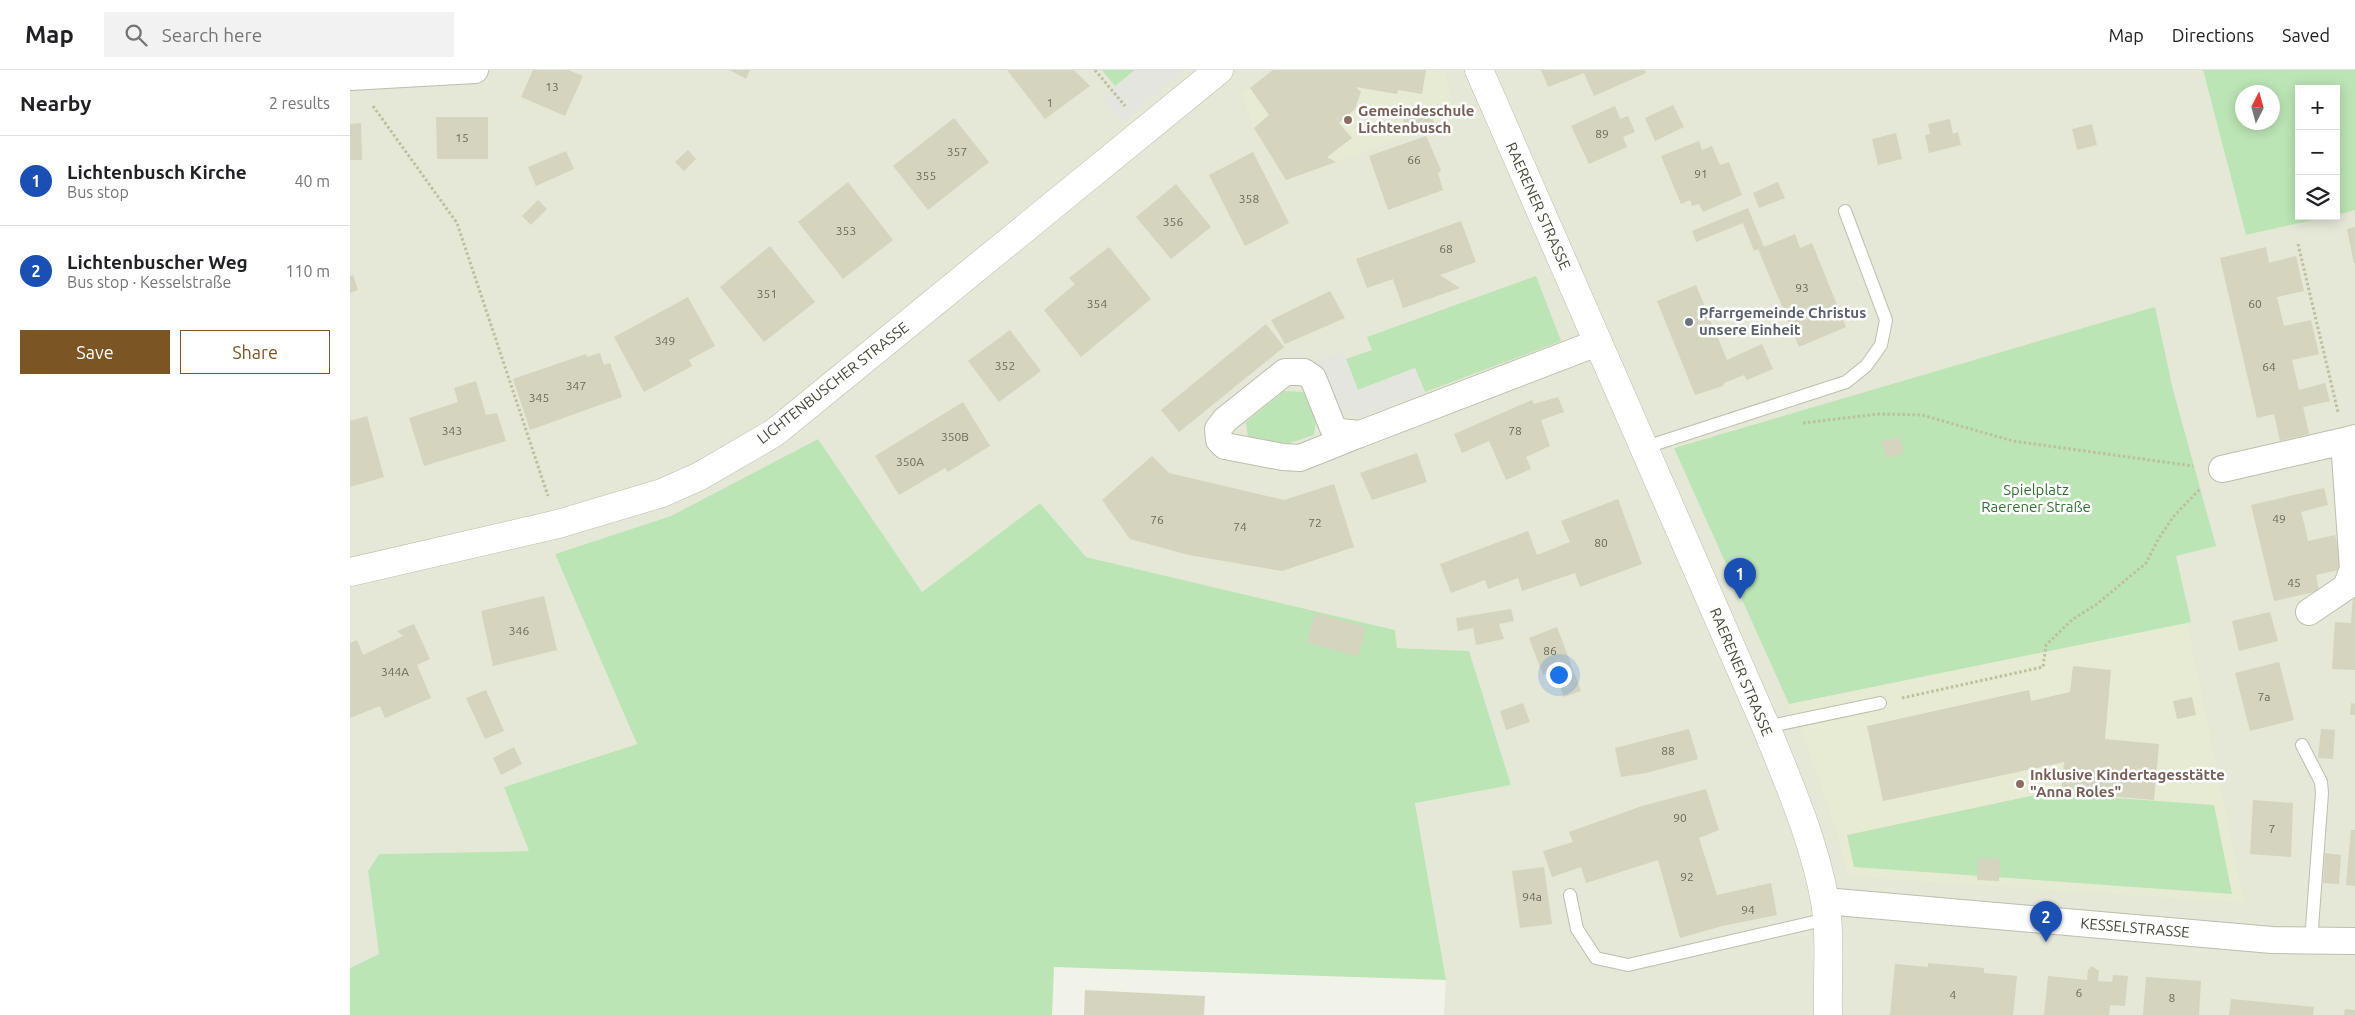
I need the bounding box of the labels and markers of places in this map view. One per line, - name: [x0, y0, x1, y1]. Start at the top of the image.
- place label: Gemeindeschule Lichtenbusch: [1358, 102, 1474, 136]
- marker: Gemeindeschule Lichtenbusch: [1342, 114, 1354, 126]
- place label: Pfarrgemeinde Christus unsere Einheit: [1699, 304, 1866, 338]
- marker: Pfarrgemeinde Christus unsere Einheit: [1683, 316, 1695, 328]
- pin: 1: [1724, 558, 1756, 599]
- place label: Inklusive Kindertagesstätte "Anna Roles": [2030, 766, 2225, 800]
- marker: Inklusive Kindertagesstätte "Anna Roles": [2014, 778, 2026, 790]
- pin: 2: [2030, 901, 2062, 942]

